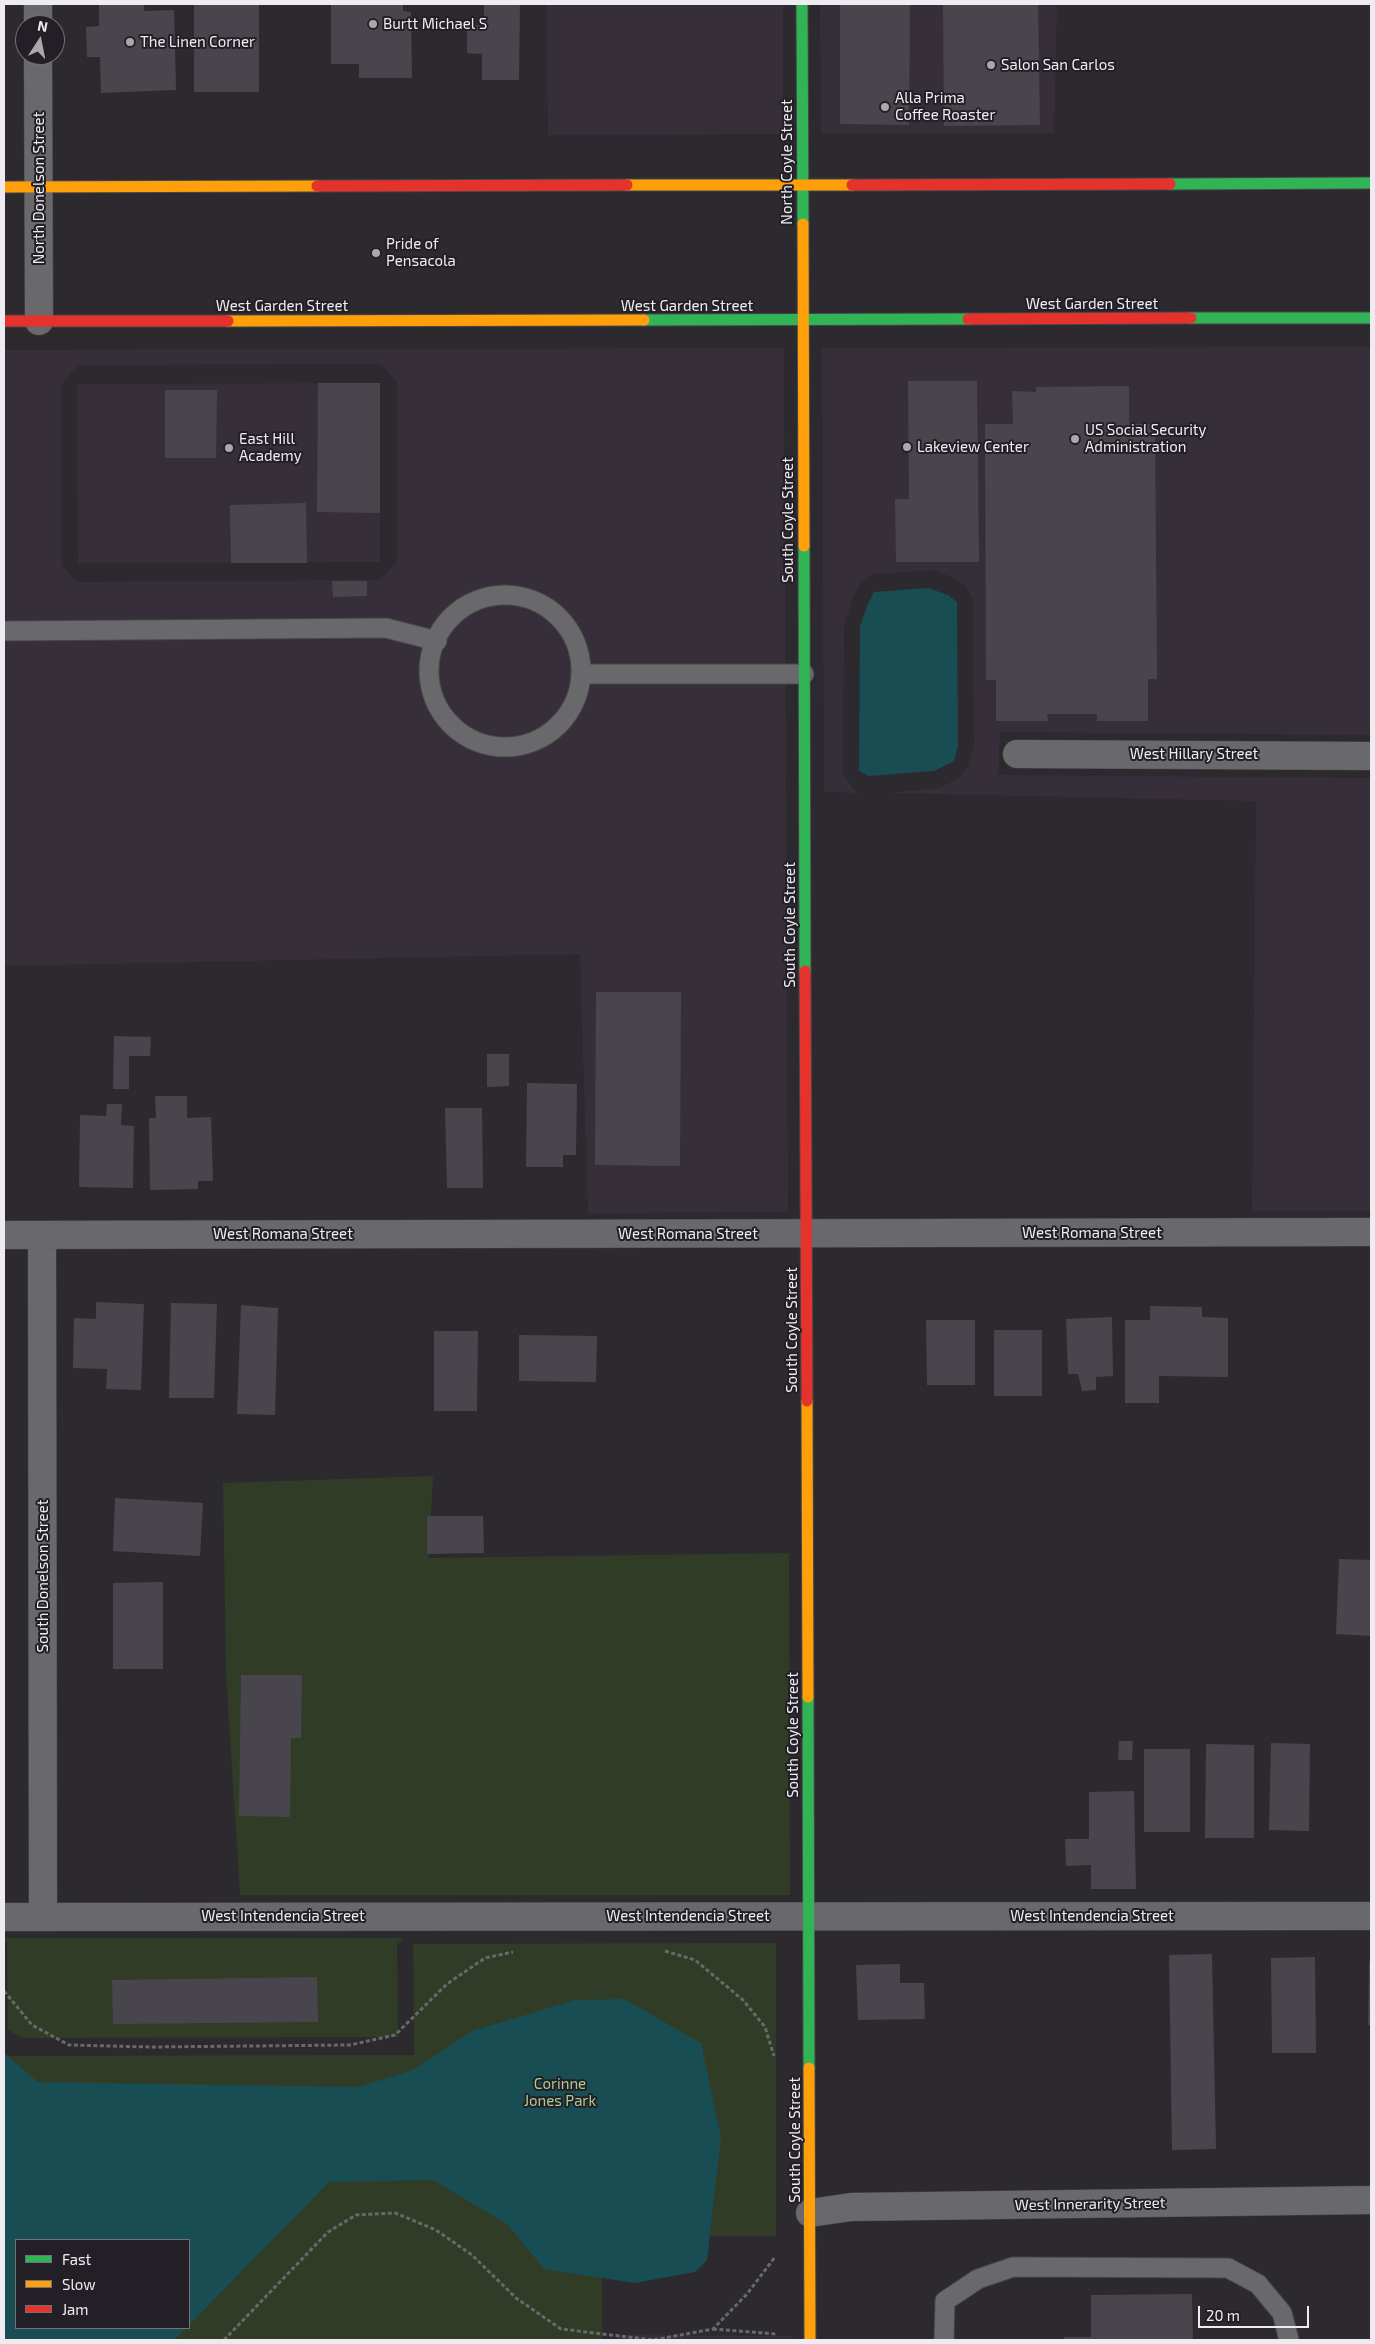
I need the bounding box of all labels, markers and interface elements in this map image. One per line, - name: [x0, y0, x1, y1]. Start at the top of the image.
- north arrow: [15, 15, 65, 65]
- place label: Burtt Michael S: [383, 15, 487, 33]
- text: N: [36, 16, 49, 35]
- marker: Burtt Michael S: [367, 18, 379, 30]
- place label: The Linen Corner: [140, 33, 255, 51]
- marker: The Linen Corner: [124, 36, 136, 48]
- place label: Salon San Carlos: [1001, 56, 1115, 74]
- marker: Salon San Carlos: [985, 59, 997, 71]
- place label: Alla Prima Coffee Roaster: [895, 89, 995, 124]
- street label: North Coyle Street: [778, 99, 796, 225]
- marker: Alla Prima Coffee Roaster: [879, 101, 891, 113]
- street label: North Donelson Street: [30, 112, 48, 264]
- place label: Pride of Pensacola: [386, 235, 456, 270]
- marker: Pride of Pensacola: [370, 247, 382, 259]
- street label: West Garden Street: [1026, 295, 1158, 313]
- street label: West Garden Street: [216, 297, 348, 315]
- street label: West Garden Street: [621, 297, 753, 315]
- place label: US Social Security Administration: [1085, 421, 1207, 456]
- place label: East Hill Academy: [239, 430, 302, 465]
- marker: US Social Security Administration: [1069, 433, 1081, 445]
- place label: Lakeview Center: [917, 438, 1029, 456]
- marker: Lakeview Center: [901, 441, 913, 453]
- marker: East Hill Academy: [223, 442, 235, 454]
- street label: South Coyle Street: [779, 457, 797, 583]
- street label: West Hillary Street: [1130, 745, 1258, 763]
- street label: South Coyle Street: [781, 862, 799, 988]
- street label: West Romana Street: [1022, 1224, 1162, 1242]
- street label: West Romana Street: [213, 1225, 353, 1243]
- street label: West Romana Street: [618, 1225, 758, 1243]
- street label: South Coyle Street: [783, 1267, 801, 1393]
- street label: South Donelson Street: [34, 1500, 52, 1652]
- street label: South Coyle Street: [784, 1672, 802, 1798]
- street label: West Intendencia Street: [201, 1907, 365, 1925]
- street label: West Intendencia Street: [606, 1907, 770, 1925]
- street label: West Intendencia Street: [1010, 1907, 1174, 1925]
- park label: Corinne Jones Park: [524, 2075, 596, 2110]
- street label: South Coyle Street: [786, 2077, 804, 2203]
- street label: West Innerarity Street: [1014, 2194, 1166, 2214]
- legend: [15, 2239, 190, 2329]
- text: Fast: [62, 2250, 91, 2268]
- text: Slow: [62, 2275, 96, 2293]
- scale bar: [1200, 2296, 1311, 2328]
- text: Jam: [62, 2300, 88, 2318]
- text: 20 m: [1206, 2306, 1240, 2324]

